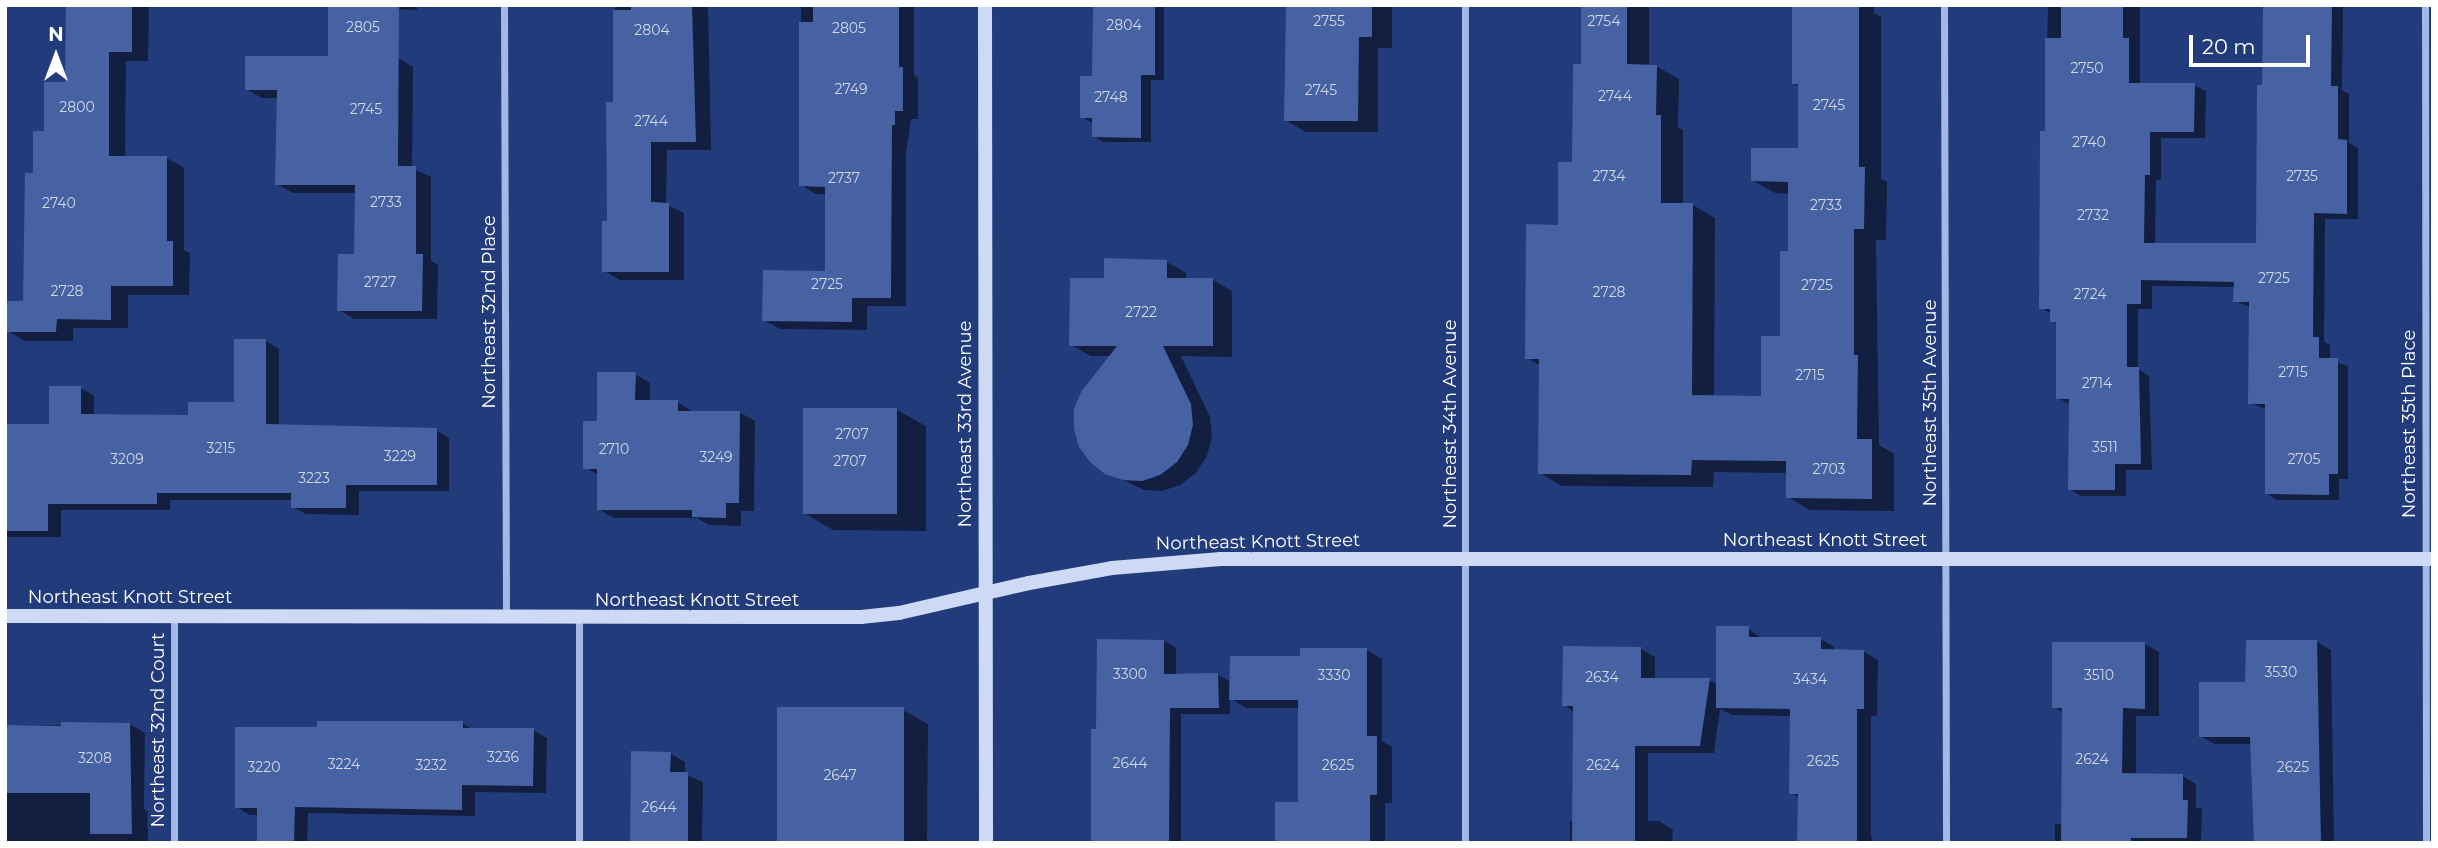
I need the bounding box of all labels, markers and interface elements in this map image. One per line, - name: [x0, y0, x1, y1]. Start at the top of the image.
- house number: 2755: [1313, 13, 1345, 29]
- house number: 2754: [1587, 13, 1621, 29]
- house number: 2804: [1106, 17, 1142, 33]
- house number: 2805: [346, 19, 380, 35]
- house number: 2805: [832, 20, 866, 36]
- north arrow: [21, 21, 91, 91]
- scale bar: [2193, 21, 2314, 65]
- house number: 2804: [634, 22, 670, 38]
- text: N: [48, 23, 64, 46]
- text: 20 m: [2202, 34, 2256, 59]
- house number: 2750: [2070, 60, 2104, 76]
- house number: 2749: [835, 81, 867, 97]
- house number: 2745: [1305, 82, 1337, 98]
- house number: 2744: [1598, 88, 1632, 104]
- house number: 2748: [1094, 89, 1128, 105]
- house number: 2745: [1813, 97, 1845, 113]
- house number: 2800: [59, 99, 95, 115]
- house number: 2745: [350, 101, 382, 117]
- house number: 2744: [634, 113, 668, 129]
- house number: 2740: [2072, 134, 2106, 150]
- house number: 2734: [1592, 168, 1626, 184]
- house number: 2735: [2286, 168, 2318, 184]
- house number: 2737: [828, 170, 860, 186]
- house number: 2733: [370, 194, 402, 210]
- house number: 2740: [42, 195, 76, 211]
- house number: 2733: [1810, 197, 1842, 213]
- house number: 2732: [2077, 207, 2109, 223]
- street label: Northeast 32nd Place: [478, 215, 500, 409]
- house number: 2725: [2258, 270, 2290, 286]
- house number: 2727: [364, 274, 396, 290]
- house number: 2725: [811, 276, 843, 292]
- house number: 2725: [1801, 277, 1833, 293]
- house number: 2728: [50, 283, 84, 299]
- house number: 2728: [1592, 284, 1626, 300]
- house number: 2724: [2073, 286, 2107, 302]
- street label: Northeast 35th Avenue: [1919, 299, 1941, 507]
- house number: 2722: [1125, 304, 1157, 320]
- street label: Northeast 34th Avenue: [1439, 319, 1461, 529]
- street label: Northeast 33rd Avenue: [954, 321, 976, 527]
- street label: Northeast 35th Place: [2398, 330, 2420, 518]
- house number: 2715: [2278, 364, 2308, 380]
- house number: 2715: [1795, 367, 1825, 383]
- house number: 2714: [2082, 375, 2112, 391]
- house number: 2707: [835, 426, 869, 442]
- house number: 3511: [2092, 439, 2118, 455]
- house number: 3215: [207, 440, 235, 456]
- house number: 2710: [599, 441, 629, 457]
- house number: 3229: [384, 448, 416, 464]
- house number: 3249: [699, 449, 733, 465]
- house number: 3209: [110, 451, 144, 467]
- house number: 2705: [2287, 451, 2321, 467]
- house number: 2707: [833, 453, 867, 469]
- house number: 2703: [1813, 461, 1845, 477]
- house number: 3223: [298, 470, 330, 486]
- street label: Northeast Knott Street: [1156, 529, 1360, 555]
- street label: Northeast Knott Street: [1723, 529, 1927, 551]
- street label: Northeast Knott Street: [28, 586, 232, 608]
- street label: Northeast Knott Street: [595, 589, 799, 611]
- street label: Northeast 32nd Court: [147, 633, 169, 827]
- house number: 3530: [2265, 664, 2297, 680]
- house number: 3300: [1113, 666, 1147, 682]
- house number: 3330: [1318, 667, 1350, 683]
- house number: 3510: [2084, 667, 2114, 683]
- house number: 2634: [1585, 669, 1619, 685]
- house number: 3434: [1793, 671, 1827, 687]
- house number: 3236: [487, 749, 519, 765]
- house number: 3208: [78, 750, 112, 766]
- house number: 2624: [2075, 751, 2109, 767]
- house number: 2625: [1807, 753, 1839, 769]
- house number: 2644: [1113, 755, 1147, 771]
- house number: 3224: [328, 756, 360, 772]
- house number: 3232: [415, 757, 447, 773]
- house number: 2625: [1322, 757, 1354, 773]
- house number: 2624: [1586, 757, 1620, 773]
- house number: 3220: [248, 759, 280, 775]
- house number: 2625: [2277, 759, 2309, 775]
- house number: 2647: [823, 767, 857, 783]
- house number: 2644: [642, 799, 676, 815]

